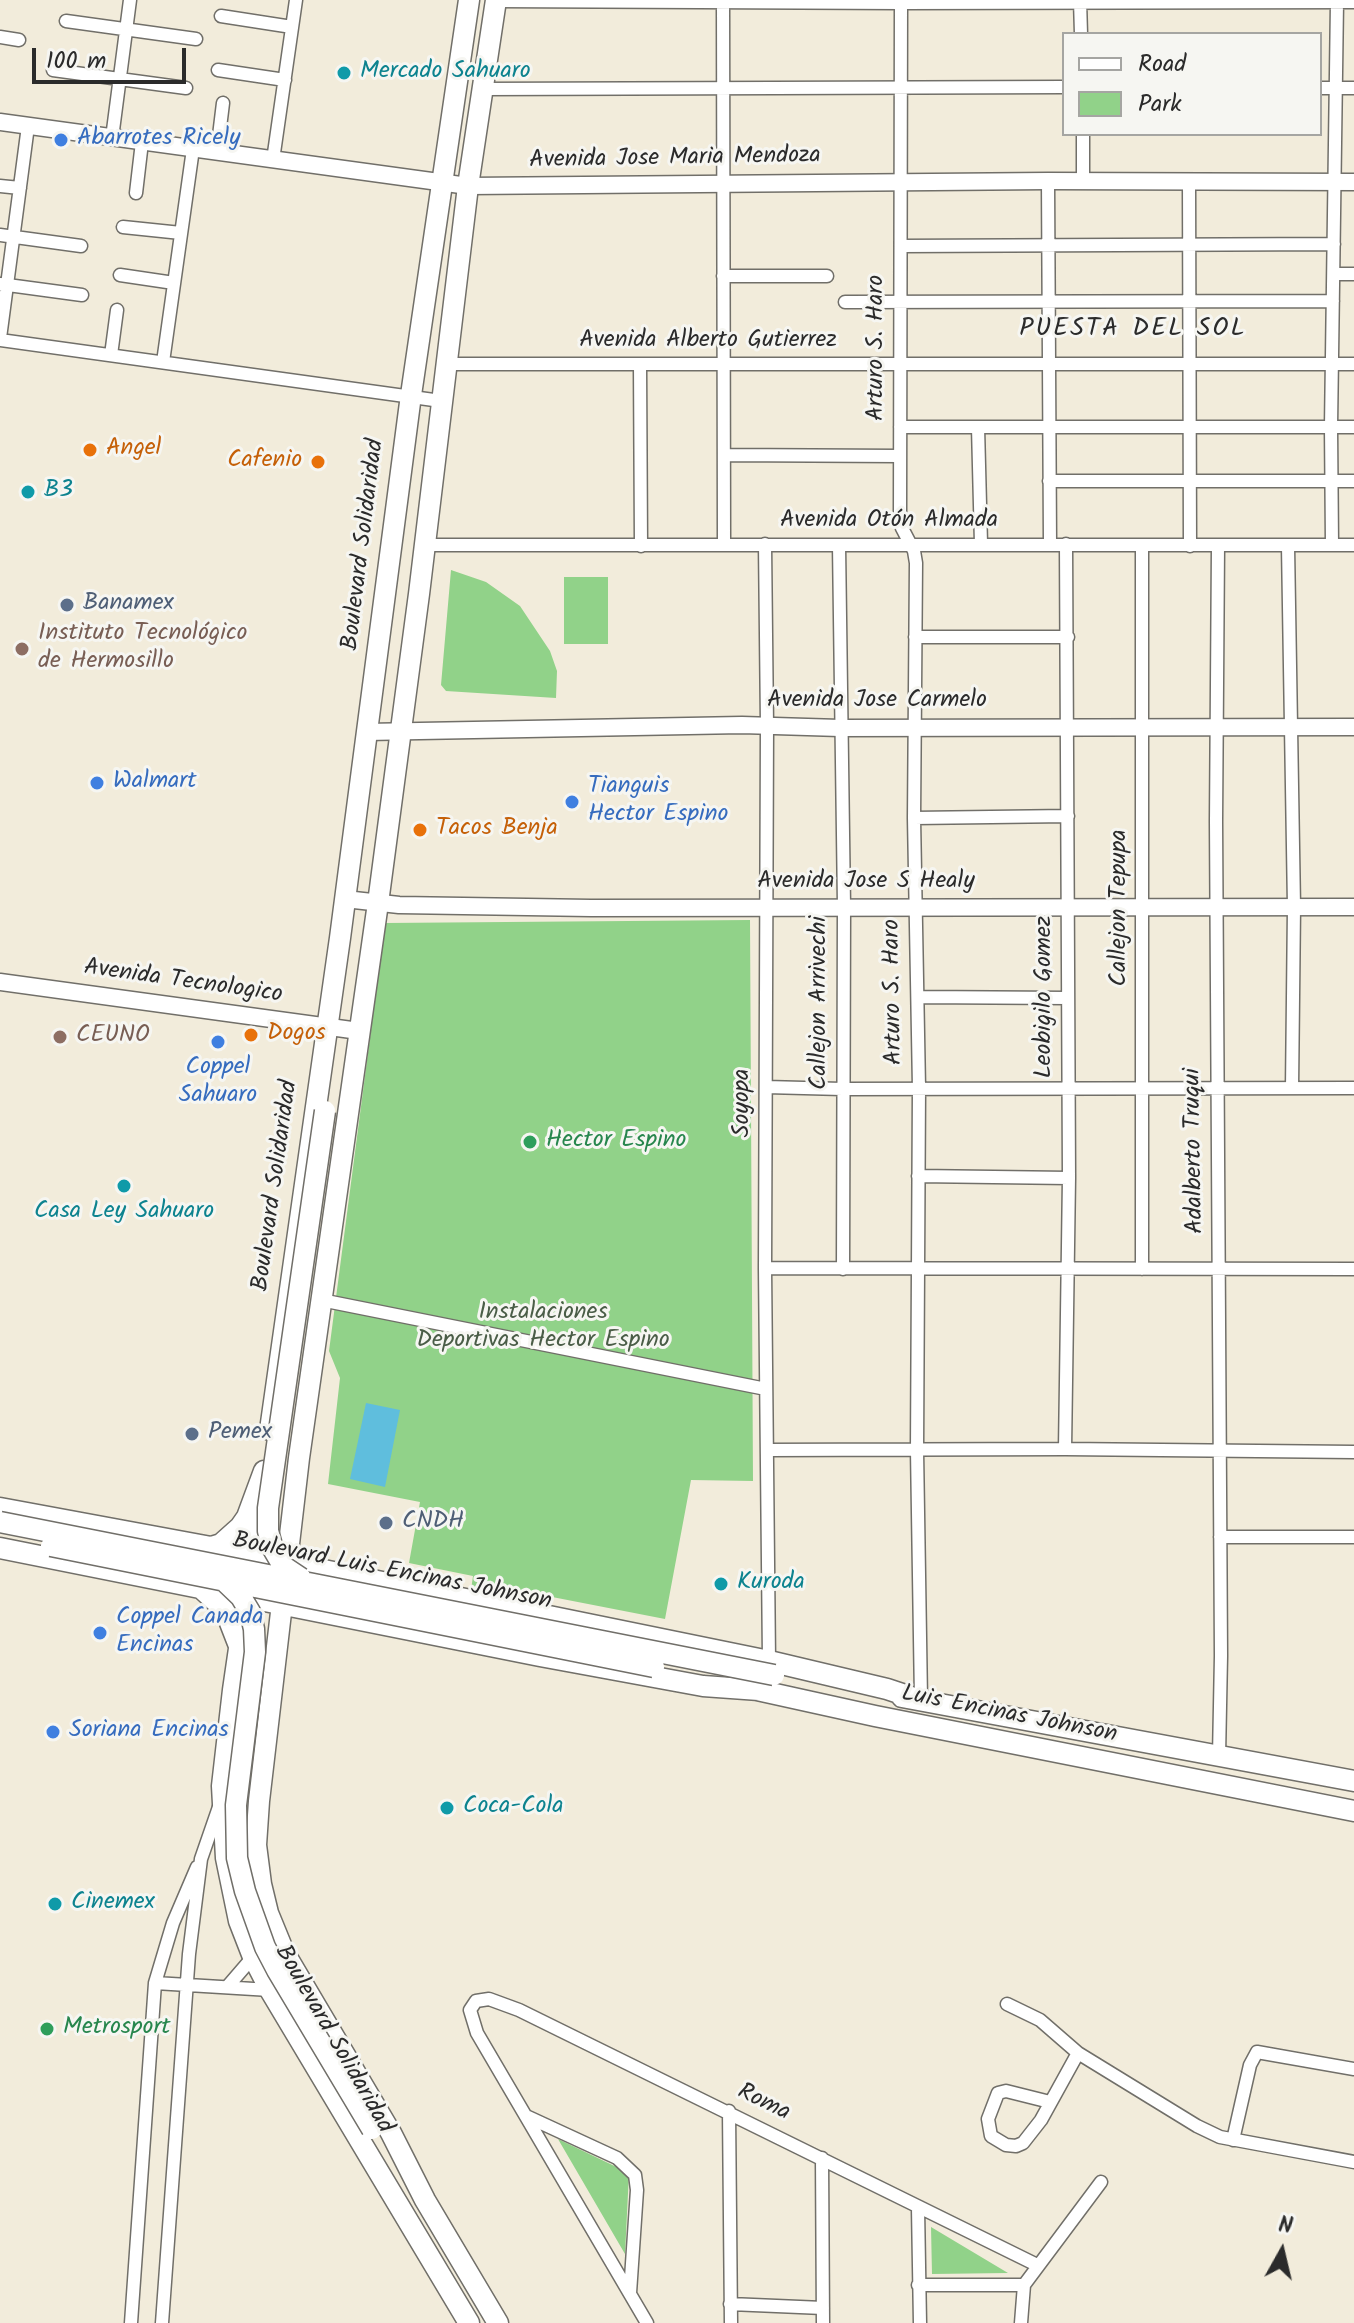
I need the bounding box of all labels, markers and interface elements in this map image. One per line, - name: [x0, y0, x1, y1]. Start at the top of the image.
- scale bar: [36, 32, 190, 82]
- legend: [1062, 32, 1322, 136]
- text: 100 m: [46, 42, 106, 81]
- text: Road: [1138, 45, 1186, 84]
- place label: Mercado Sahuaro: [360, 59, 531, 87]
- marker: Mercado Sahuaro: [335, 64, 353, 82]
- text: Park: [1138, 85, 1182, 124]
- place label: Abarrotes Ricely: [77, 126, 240, 154]
- marker: Abarrotes Ricely: [52, 131, 70, 149]
- street label: Avenida Jose Maria Mendoza: [529, 143, 821, 177]
- street label: Arturo S. Haro: [864, 275, 892, 421]
- district label: PUESTA DEL SOL: [1019, 315, 1247, 347]
- street label: Avenida Alberto Gutierrez: [579, 328, 837, 356]
- place label: Angel: [106, 436, 161, 464]
- street label: Boulevard Solidaridad: [338, 438, 392, 652]
- marker: Angel: [81, 441, 99, 459]
- place label: Cafenio: [227, 448, 302, 476]
- marker: Cafenio: [309, 453, 327, 471]
- place label: B3: [44, 478, 73, 506]
- marker: B3: [19, 483, 37, 501]
- street label: Avenida Otón Almada: [780, 508, 998, 536]
- place label: Banamex: [83, 591, 174, 619]
- marker: Banamex: [58, 596, 76, 614]
- place label: Instituto Tecnológico de Hermosillo: [38, 621, 247, 677]
- marker: Instituto Tecnológico de Hermosillo: [13, 640, 31, 658]
- street label: Avenida Jose Carmelo: [767, 688, 987, 716]
- place label: Walmart: [113, 769, 196, 797]
- marker: Walmart: [88, 774, 106, 792]
- place label: Tianguis Hector Espino: [588, 774, 728, 830]
- marker: Tianguis Hector Espino: [563, 793, 581, 811]
- place label: Tacos Benja: [436, 816, 558, 844]
- marker: Tacos Benja: [411, 821, 429, 839]
- street label: Callejon Tepupa: [1107, 830, 1135, 986]
- street label: Avenida Jose S Healy: [757, 869, 975, 897]
- street label: Callejon Arrivechi: [807, 916, 835, 1090]
- street label: Leobigilo Gomez: [1032, 916, 1060, 1078]
- street label: Arturo S. Haro: [879, 919, 911, 1065]
- street label: Avenida Tecnologico: [82, 955, 284, 1011]
- place label: Dogos: [267, 1021, 326, 1049]
- place label: CEUNO: [76, 1023, 150, 1051]
- marker: Dogos: [242, 1026, 260, 1044]
- marker: CEUNO: [51, 1028, 69, 1046]
- marker: Coppel Sahuaro: [209, 1033, 227, 1051]
- place label: Coppel Sahuaro: [179, 1055, 257, 1111]
- street label: Adalberto Truqui: [1180, 1068, 1212, 1234]
- street label: Soyopa: [730, 1069, 758, 1137]
- street label: Boulevard Solidaridad: [248, 1079, 306, 1293]
- place label: Hector Espino: [546, 1128, 686, 1156]
- marker: Hector Espino: [521, 1133, 539, 1151]
- marker: Casa Ley Sahuaro: [115, 1177, 133, 1195]
- place label: Casa Ley Sahuaro: [34, 1199, 214, 1227]
- park label: Instalaciones Deportivas Hector Espino: [416, 1300, 670, 1356]
- place label: Pemex: [208, 1420, 272, 1448]
- marker: Pemex: [183, 1425, 201, 1443]
- place label: CNDH: [402, 1509, 464, 1537]
- marker: CNDH: [377, 1514, 395, 1532]
- street label: Boulevard Luis Encinas Johnson: [230, 1528, 554, 1618]
- place label: Kuroda: [737, 1570, 805, 1598]
- marker: Kuroda: [712, 1575, 730, 1593]
- place label: Coppel Canada Encinas: [116, 1605, 263, 1661]
- marker: Coppel Canada Encinas: [91, 1624, 109, 1642]
- street label: Luis Encinas Johnson: [899, 1681, 1119, 1751]
- place label: Soriana Encinas: [69, 1718, 229, 1746]
- marker: Soriana Encinas: [44, 1723, 62, 1741]
- place label: Coca-Cola: [463, 1794, 564, 1822]
- marker: Coca-Cola: [438, 1799, 456, 1817]
- place label: Cinemex: [71, 1890, 155, 1918]
- marker: Cinemex: [46, 1895, 64, 1913]
- street label: Boulevard Solidaridad: [266, 1941, 398, 2139]
- place label: Metrosport: [63, 2015, 171, 2043]
- marker: Metrosport: [38, 2020, 56, 2038]
- street label: Roma: [732, 2079, 794, 2129]
- text: N: [1276, 2208, 1295, 2245]
- north arrow: [1242, 2211, 1322, 2291]

